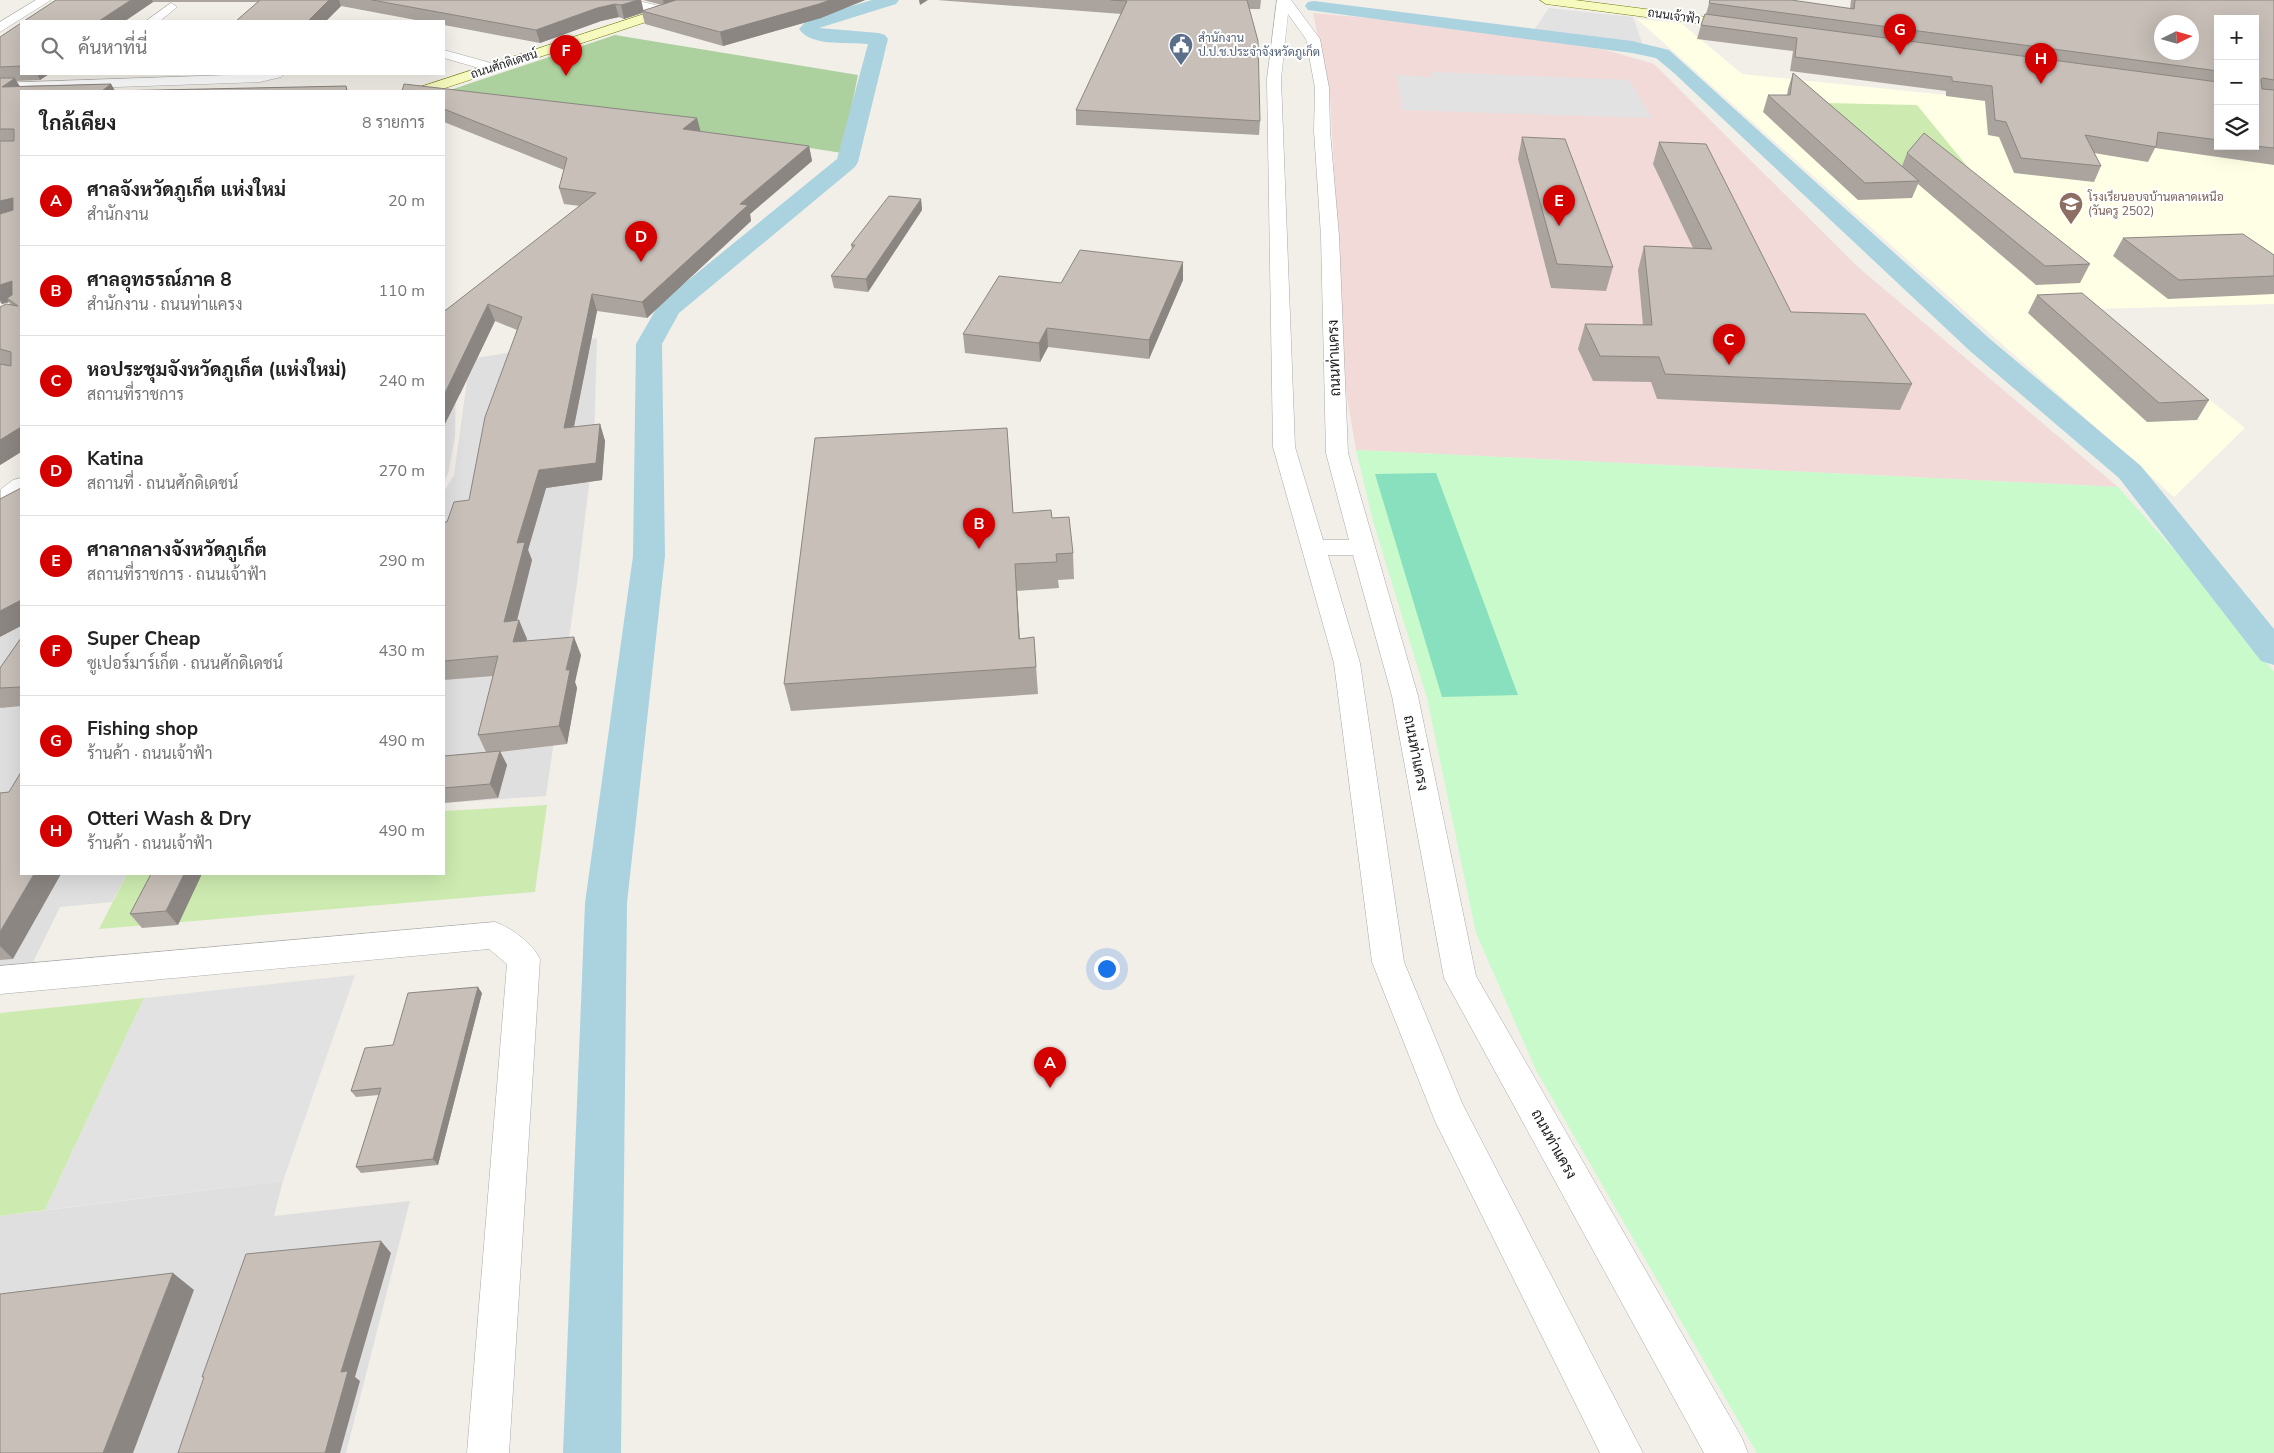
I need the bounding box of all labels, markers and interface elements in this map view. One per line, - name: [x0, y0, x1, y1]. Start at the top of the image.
- street label: ถนนเจ้าฟ้า: [1647, 4, 1701, 28]
- pin: G: [1884, 14, 1916, 55]
- north arrow: [2154, 15, 2199, 60]
- map controls: [2214, 15, 2259, 150]
- button: +: [2214, 15, 2259, 60]
- search box: [20, 20, 445, 75]
- place label: สำนักงาน ป.ป.ช.ประจำจังหวัดภูเก็ต: [1198, 30, 1320, 60]
- public building icon: สำนักงาน ป.ป.ช.ประจำจังหวัดภูเก็ต: [1168, 32, 1194, 66]
- icon: search: [38, 34, 66, 62]
- text: ค้นหาที่นี่: [78, 35, 147, 61]
- pin: F: [550, 35, 582, 76]
- pin: H: [2025, 43, 2057, 84]
- street label: ถนนศักดิเดชน์: [469, 46, 540, 82]
- button: −: [2214, 60, 2259, 105]
- button: layers: [2214, 105, 2259, 150]
- text: ใกล้เคียง: [40, 109, 116, 137]
- text: 8 รายการ: [362, 112, 425, 134]
- text: ศาลจังหวัดภูเก็ต แห่งใหม่: [87, 177, 286, 203]
- pin: E: [1543, 185, 1575, 226]
- place label: โรงเรียนอบจบ้านตลาดเหนือ (วันครู 2502): [2087, 189, 2224, 219]
- text: A: [50, 190, 62, 212]
- text: 20 m: [388, 190, 425, 212]
- school or university icon: โรงเรียนอบจบ้านตลาดเหนือ (วันครู 2502): [2058, 191, 2084, 225]
- text: สำนักงาน: [87, 204, 149, 226]
- pin: D: [625, 221, 657, 262]
- text: ศาลอุทธรณ์ภาค 8: [87, 267, 232, 293]
- text: B: [50, 280, 62, 302]
- text: 110 m: [378, 280, 425, 302]
- text: สำนักงาน · ถนนท่าแครง: [87, 294, 242, 316]
- street label: ถนนท่าแครง: [1323, 319, 1345, 397]
- pin: C: [1713, 324, 1745, 365]
- text: หอประชุมจังหวัดภูเก็ต (แห่งใหม่): [87, 357, 347, 383]
- text: C: [51, 370, 61, 392]
- text: 240 m: [378, 370, 425, 392]
- text: สถานที่ราชการ: [87, 384, 184, 406]
- text: Katina: [87, 446, 144, 472]
- text: D: [50, 460, 62, 482]
- text: 270 m: [378, 460, 425, 482]
- text: สถานที่ · ถนนศักดิเดชน์: [87, 473, 238, 495]
- pin: B: [963, 508, 995, 549]
- text: ศาลากลางจังหวัดภูเก็ต: [87, 537, 267, 563]
- text: E: [51, 550, 61, 572]
- text: 290 m: [378, 550, 425, 572]
- text: สถานที่ราชการ · ถนนเจ้าฟ้า: [87, 564, 266, 586]
- text: Super Cheap: [87, 626, 200, 652]
- text: F: [52, 640, 61, 662]
- text: 430 m: [378, 640, 425, 662]
- text: ซูเปอร์มาร์เก็ต · ถนนศักดิเดชน์: [87, 653, 283, 675]
- street label: ถนนท่าแครง: [1399, 713, 1433, 793]
- text: Fishing shop: [87, 716, 198, 742]
- text: G: [50, 730, 62, 752]
- text: 490 m: [378, 730, 425, 752]
- text: ร้านค้า · ถนนเจ้าฟ้า: [87, 743, 213, 765]
- text: Otteri Wash & Dry: [87, 806, 251, 832]
- text: H: [50, 820, 62, 842]
- text: 490 m: [378, 820, 425, 842]
- text: ร้านค้า · ถนนเจ้าฟ้า: [87, 833, 213, 855]
- your location: [1094, 956, 1120, 982]
- pin: A: [1034, 1047, 1066, 1088]
- street label: ถนนท่าแครง: [1527, 1106, 1581, 1182]

